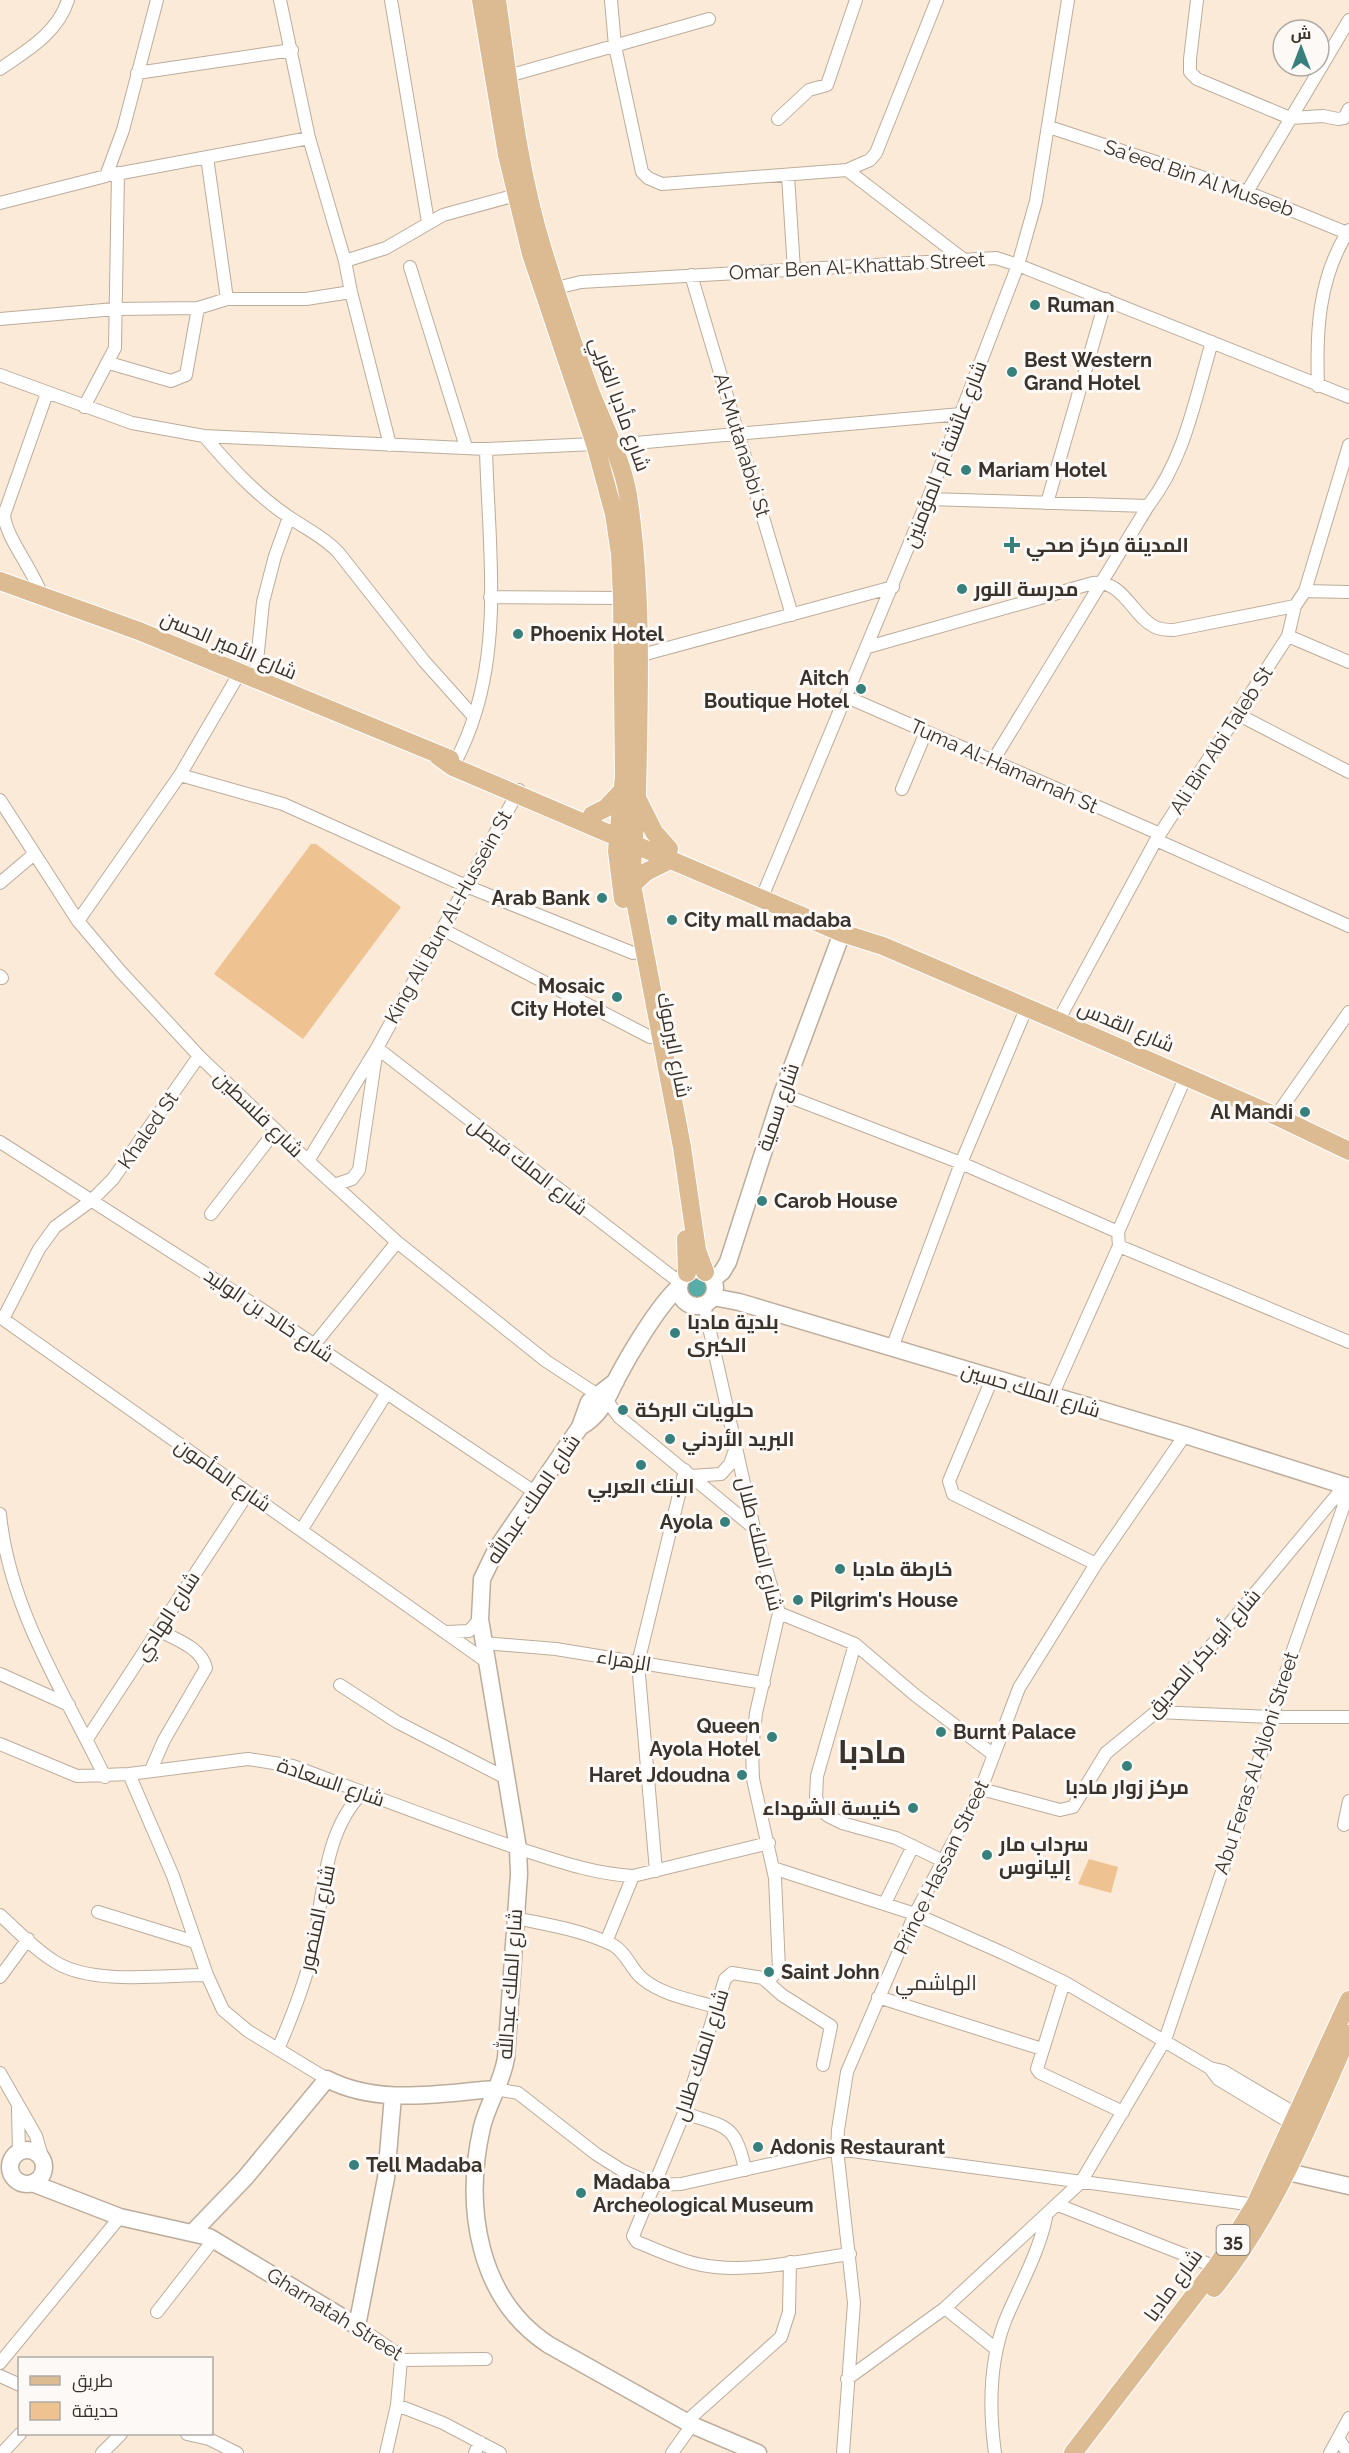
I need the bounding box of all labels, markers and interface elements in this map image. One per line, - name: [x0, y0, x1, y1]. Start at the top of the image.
- north arrow: [1271, 18, 1331, 78]
- text: ش: [1291, 24, 1311, 43]
- street label: Sa'eed Bin Al Museeb: [1101, 134, 1297, 222]
- street label: Omar Ben Al-Khattab Street: [728, 247, 986, 285]
- place label: Ruman: [1047, 293, 1115, 317]
- marker: Ruman: [1028, 298, 1042, 312]
- street label: شارع مأدبا الغربي: [581, 334, 655, 476]
- place label: Best Western Grand Hotel: [1024, 348, 1152, 395]
- street label: شارع عائشة أم المؤمنين: [898, 357, 994, 552]
- marker: Best Western Grand Hotel: [1005, 365, 1019, 379]
- street label: Al-Mutanabbi St: [709, 370, 775, 520]
- place label: Mariam Hotel: [978, 458, 1108, 482]
- marker: Mariam Hotel: [959, 463, 973, 477]
- place label: المدينة مركز صحي: [1026, 533, 1189, 561]
- marker: المدينة مركز صحي: [1003, 536, 1021, 554]
- place label: مدرسة النور: [973, 577, 1078, 601]
- marker: مدرسة النور: [955, 582, 969, 596]
- street label: شارع الأمير الحسن: [156, 605, 301, 686]
- place label: Phoenix Hotel: [530, 622, 664, 646]
- marker: Phoenix Hotel: [511, 627, 525, 641]
- street label: Ali Bin Abi Taleb St: [1164, 661, 1278, 818]
- place label: Aitch Boutique Hotel: [704, 666, 850, 713]
- marker: Aitch Boutique Hotel: [854, 682, 868, 696]
- street label: Tuma Al-Hamarnah St: [906, 714, 1102, 818]
- street label: King Ali Bun Al-Hussein St: [379, 806, 517, 1028]
- place label: Arab Bank: [492, 886, 591, 910]
- marker: Arab Bank: [595, 891, 609, 905]
- place label: City mall madaba: [684, 908, 851, 932]
- marker: City mall madaba: [665, 913, 679, 927]
- place label: Mosaic City Hotel: [511, 974, 606, 1021]
- marker: Mosaic City Hotel: [610, 990, 624, 1004]
- street label: شارع اليرموك: [650, 990, 696, 1100]
- street label: شارع القدس: [1073, 995, 1178, 1059]
- street label: شارع سمية: [752, 1060, 806, 1155]
- street label: شارع فلسطين: [208, 1066, 308, 1164]
- street label: Khaled St: [113, 1087, 183, 1173]
- place label: Al Mandi: [1210, 1100, 1293, 1124]
- marker: Al Mandi: [1298, 1105, 1312, 1119]
- street label: شارع الملك فيصل: [462, 1112, 592, 1222]
- place label: Carob House: [774, 1189, 897, 1213]
- marker: Carob House: [755, 1194, 769, 1208]
- street label: شارع خالد بن الوليد: [199, 1263, 338, 1369]
- place label: بلدية مادبا الكبرى: [687, 1310, 779, 1357]
- marker: بلدية مادبا الكبرى: [668, 1326, 682, 1340]
- street label: شارع الملك حسين: [958, 1357, 1103, 1424]
- place label: حلويات البركة: [635, 1398, 754, 1422]
- marker: حلويات البركة: [616, 1403, 630, 1417]
- place label: البريد الأردني: [682, 1427, 795, 1455]
- street label: شارع الملك عبدالله: [480, 1429, 587, 1569]
- marker: البريد الأردني: [663, 1432, 677, 1446]
- street label: شارع المأمون: [169, 1433, 276, 1519]
- marker: البنك العربي: [634, 1458, 648, 1472]
- place label: البنك العربي: [588, 1474, 694, 1502]
- street label: شارع الملك طلال: [730, 1474, 788, 1614]
- place label: Ayola: [660, 1510, 713, 1534]
- marker: Ayola: [718, 1515, 732, 1529]
- place label: خارطة مادبا: [852, 1557, 953, 1581]
- marker: خارطة مادبا: [833, 1562, 847, 1576]
- street label: شارع الهادي: [129, 1567, 208, 1667]
- street label: شارع أبو بكر الصديق: [1141, 1584, 1267, 1724]
- place label: Pilgrim's House: [810, 1588, 958, 1612]
- marker: Pilgrim's House: [791, 1593, 805, 1607]
- street label: الزهراء: [595, 1644, 653, 1676]
- street label: Abu Feras Al Ajloni Street: [1209, 1648, 1303, 1877]
- place label: Queen Ayola Hotel: [649, 1714, 761, 1761]
- place label: Burnt Palace: [953, 1720, 1076, 1744]
- marker: Burnt Palace: [934, 1725, 948, 1739]
- marker: Queen Ayola Hotel: [765, 1730, 779, 1744]
- district label: مادبا: [838, 1733, 906, 1770]
- street label: شارع السعادة: [274, 1752, 388, 1813]
- marker: مركز زوار مادبا: [1120, 1759, 1134, 1773]
- place label: Haret Jdoudna: [589, 1763, 730, 1787]
- marker: Haret Jdoudna: [735, 1768, 749, 1782]
- place label: مركز زوار مادبا: [1065, 1775, 1189, 1799]
- street label: Prince Hassan Street: [888, 1776, 994, 1958]
- place label: كنيسة الشهداء: [762, 1796, 901, 1821]
- marker: كنيسة الشهداء: [906, 1801, 920, 1815]
- place label: سرداب مار إليانوس: [998, 1832, 1088, 1881]
- marker: سرداب مار إليانوس: [980, 1848, 994, 1862]
- street label: شارع المنصور: [294, 1863, 342, 1975]
- street label: شارع الملك عبدالله: [492, 1908, 529, 2060]
- place label: Saint John: [781, 1960, 880, 1984]
- marker: Saint John: [762, 1965, 776, 1979]
- district label: الهاشمي: [895, 1970, 977, 1999]
- street label: شارع الملك طلال: [668, 1986, 736, 2125]
- place label: Adonis Restaurant: [770, 2135, 945, 2159]
- marker: Adonis Restaurant: [751, 2140, 765, 2154]
- place label: Tell Madaba: [366, 2153, 483, 2177]
- marker: Tell Madaba: [347, 2158, 361, 2172]
- place label: Madaba Archeological Museum: [593, 2170, 814, 2217]
- marker: Madaba Archeological Museum: [574, 2186, 588, 2200]
- road number: 35: [1216, 2225, 1250, 2255]
- street label: شارع مادبا: [1139, 2244, 1209, 2327]
- street label: Gharnatah Street: [262, 2262, 408, 2366]
- legend: [18, 2357, 213, 2435]
- text: طريق: [72, 2370, 113, 2393]
- text: حديقة: [72, 2400, 118, 2421]

